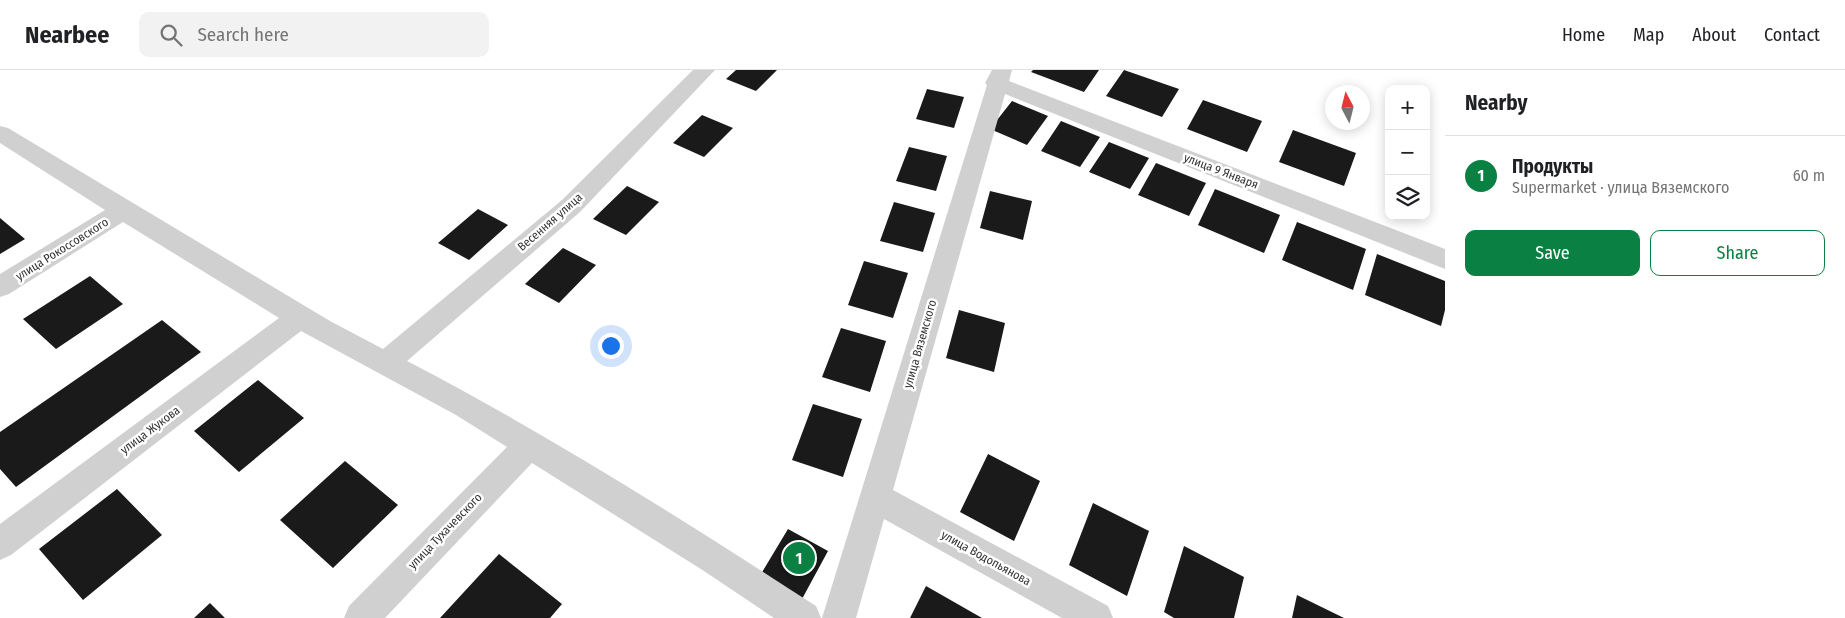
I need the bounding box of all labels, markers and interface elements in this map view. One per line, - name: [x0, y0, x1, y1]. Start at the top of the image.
- search box: [139, 12, 489, 57]
- text: Nearbee: [25, 21, 109, 49]
- icon: search: [157, 21, 185, 49]
- text: Search here: [197, 23, 289, 46]
- text: Home: [1562, 24, 1605, 46]
- text: Map: [1633, 24, 1664, 46]
- text: About: [1692, 24, 1736, 46]
- text: Contact: [1764, 24, 1820, 46]
- north arrow: [1325, 85, 1370, 130]
- map controls: [1385, 85, 1430, 220]
- button: +: [1385, 85, 1430, 130]
- text: Nearby: [1465, 90, 1527, 116]
- button: −: [1385, 130, 1430, 175]
- street label: улица 9 Января: [1182, 150, 1260, 192]
- text: Продукты: [1512, 155, 1593, 178]
- text: 1: [1478, 166, 1484, 185]
- text: 60 m: [1793, 166, 1825, 185]
- button: layers: [1385, 175, 1430, 220]
- text: Supermarket · улица Вяземского: [1512, 178, 1729, 197]
- street label: Весенняя улица: [515, 190, 585, 254]
- street label: улица Рокоссовского: [13, 215, 111, 283]
- button: Save: [1465, 230, 1640, 276]
- button: Share: [1650, 230, 1825, 276]
- street label: улица Вяземского: [901, 298, 939, 390]
- your location: [598, 333, 624, 359]
- street label: улица Жукова: [118, 403, 183, 457]
- street label: улица Тухачевского: [405, 490, 485, 572]
- street label: улица Водопьянова: [939, 528, 1033, 588]
- pin: 1: [783, 539, 815, 577]

